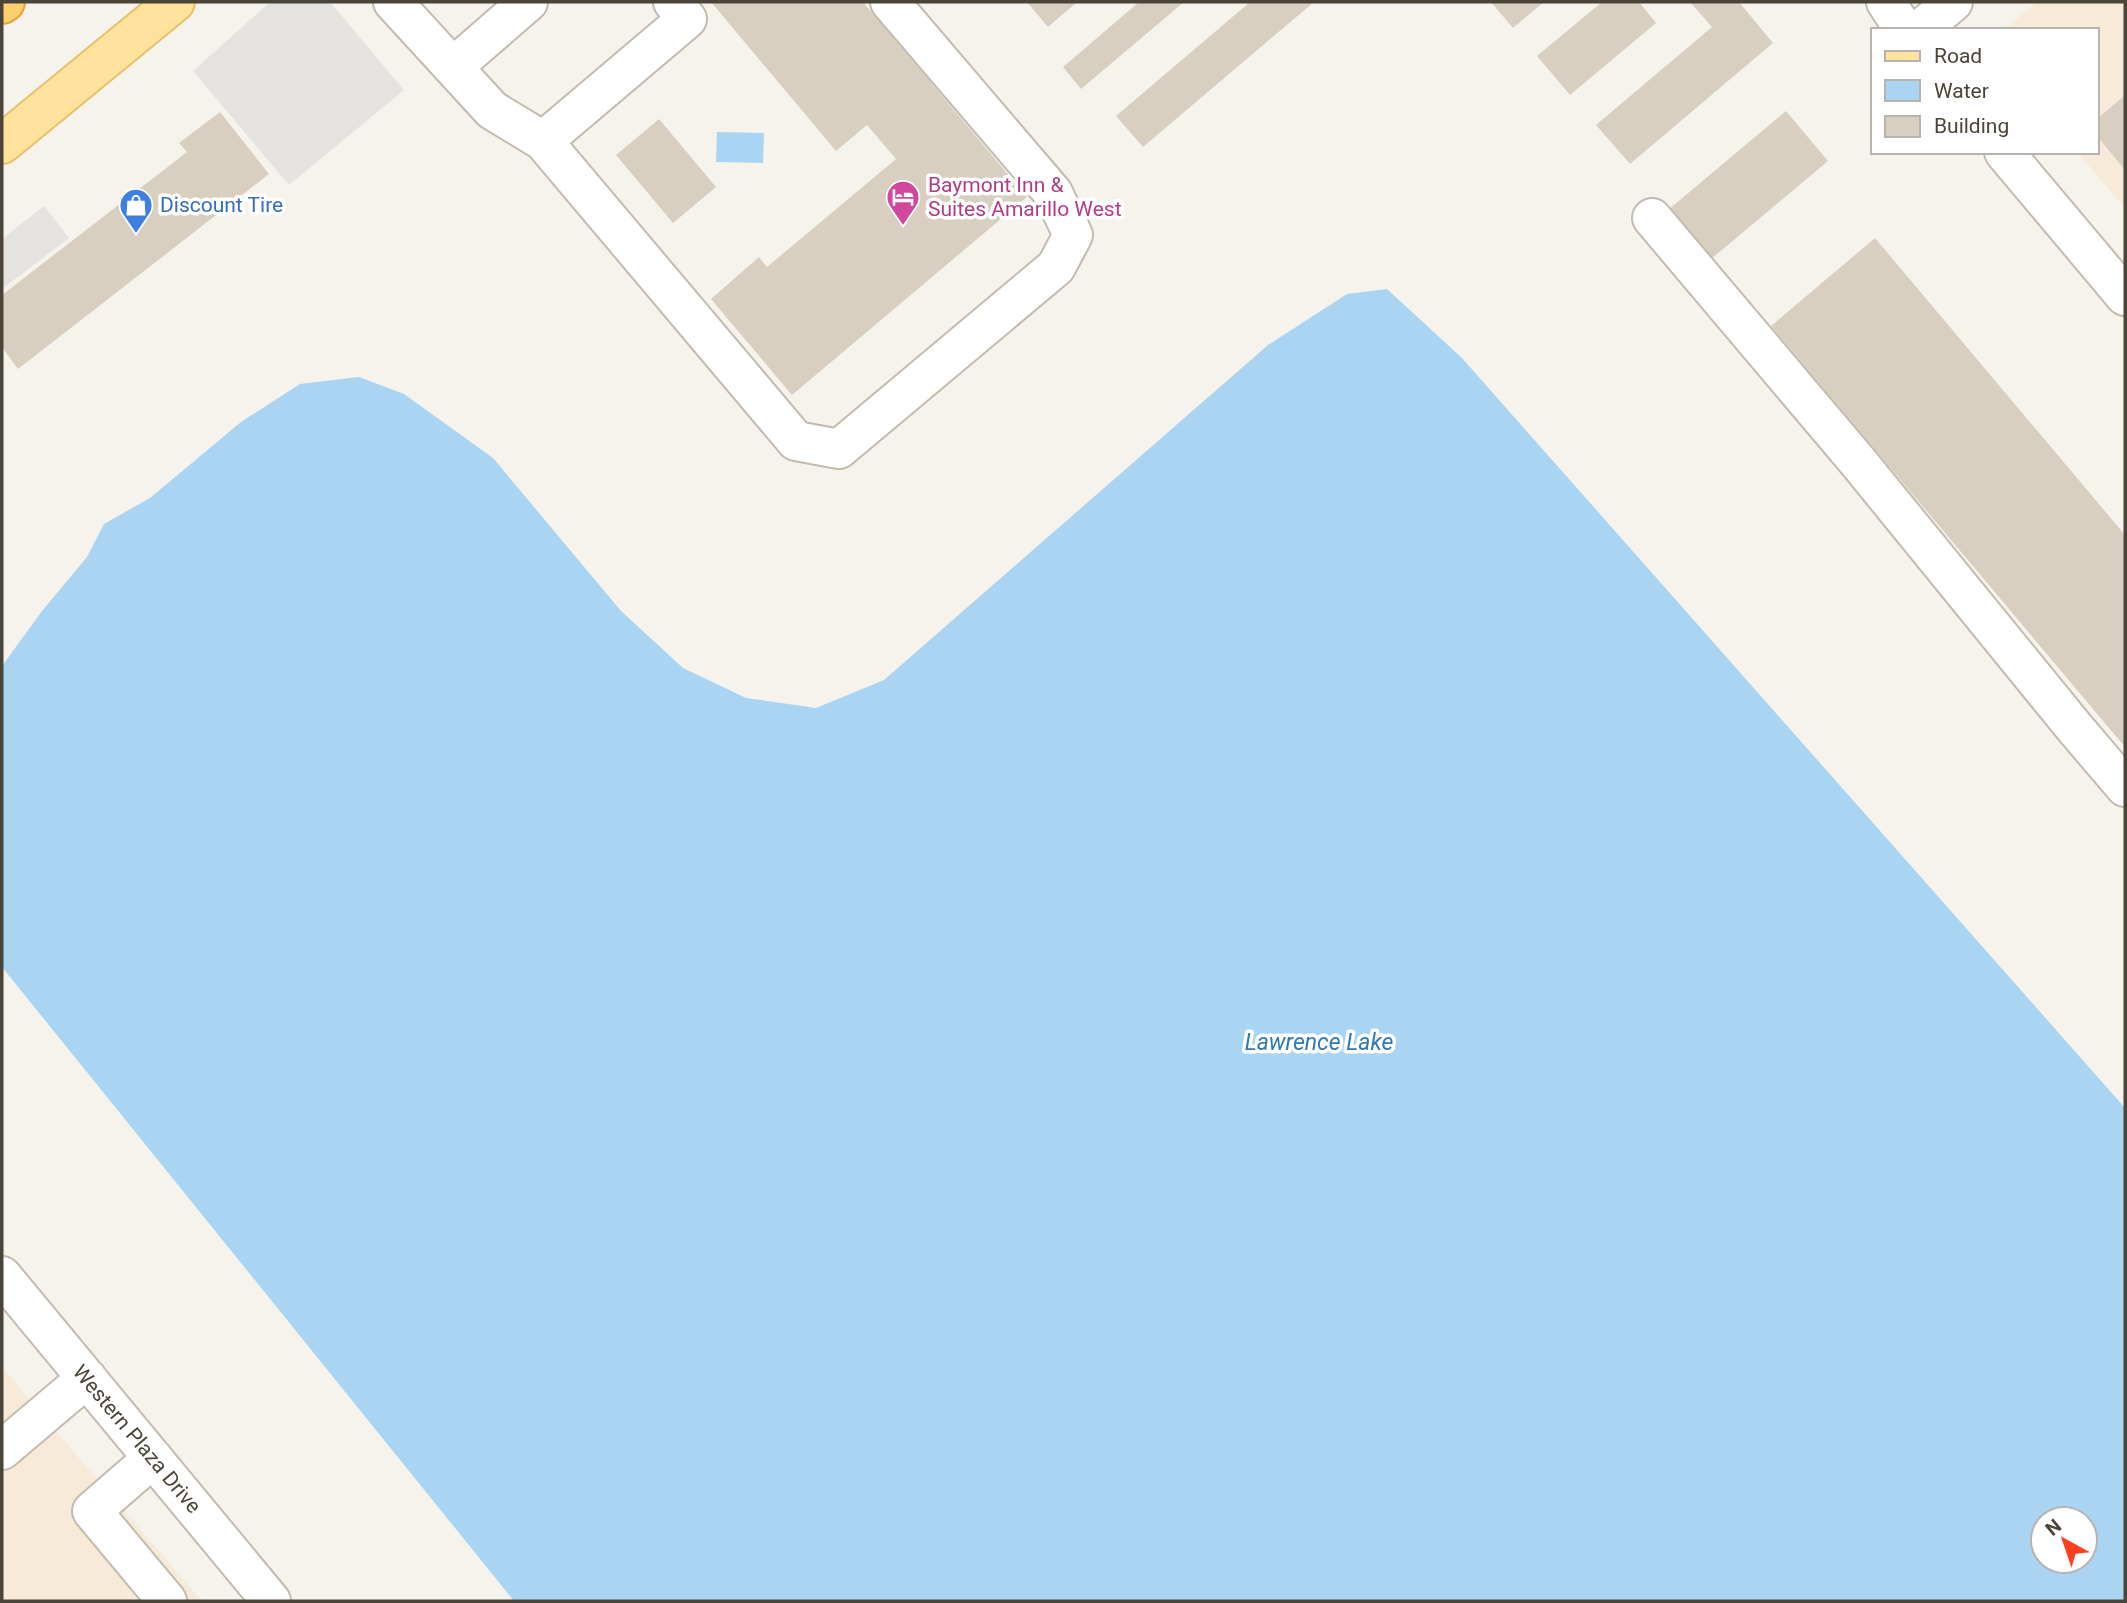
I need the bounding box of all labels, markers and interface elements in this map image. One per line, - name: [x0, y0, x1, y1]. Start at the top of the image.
- legend: [1871, 28, 2099, 154]
- text: Road: [1934, 44, 1982, 68]
- text: Water: [1934, 79, 1989, 103]
- text: Building: [1934, 114, 2009, 138]
- place label: Baymont Inn & Suites Amarillo West: [928, 173, 1122, 221]
- hotel icon: Baymont Inn & Suites Amarillo West: [884, 178, 922, 227]
- shop icon: Discount Tire: [117, 186, 155, 235]
- place label: Discount Tire: [160, 193, 283, 217]
- water label: Lawrence Lake: [1245, 1029, 1393, 1056]
- street label: Western Plaza Drive: [68, 1360, 206, 1518]
- north arrow: [2029, 1505, 2099, 1575]
- text: N: [2041, 1514, 2066, 1540]

